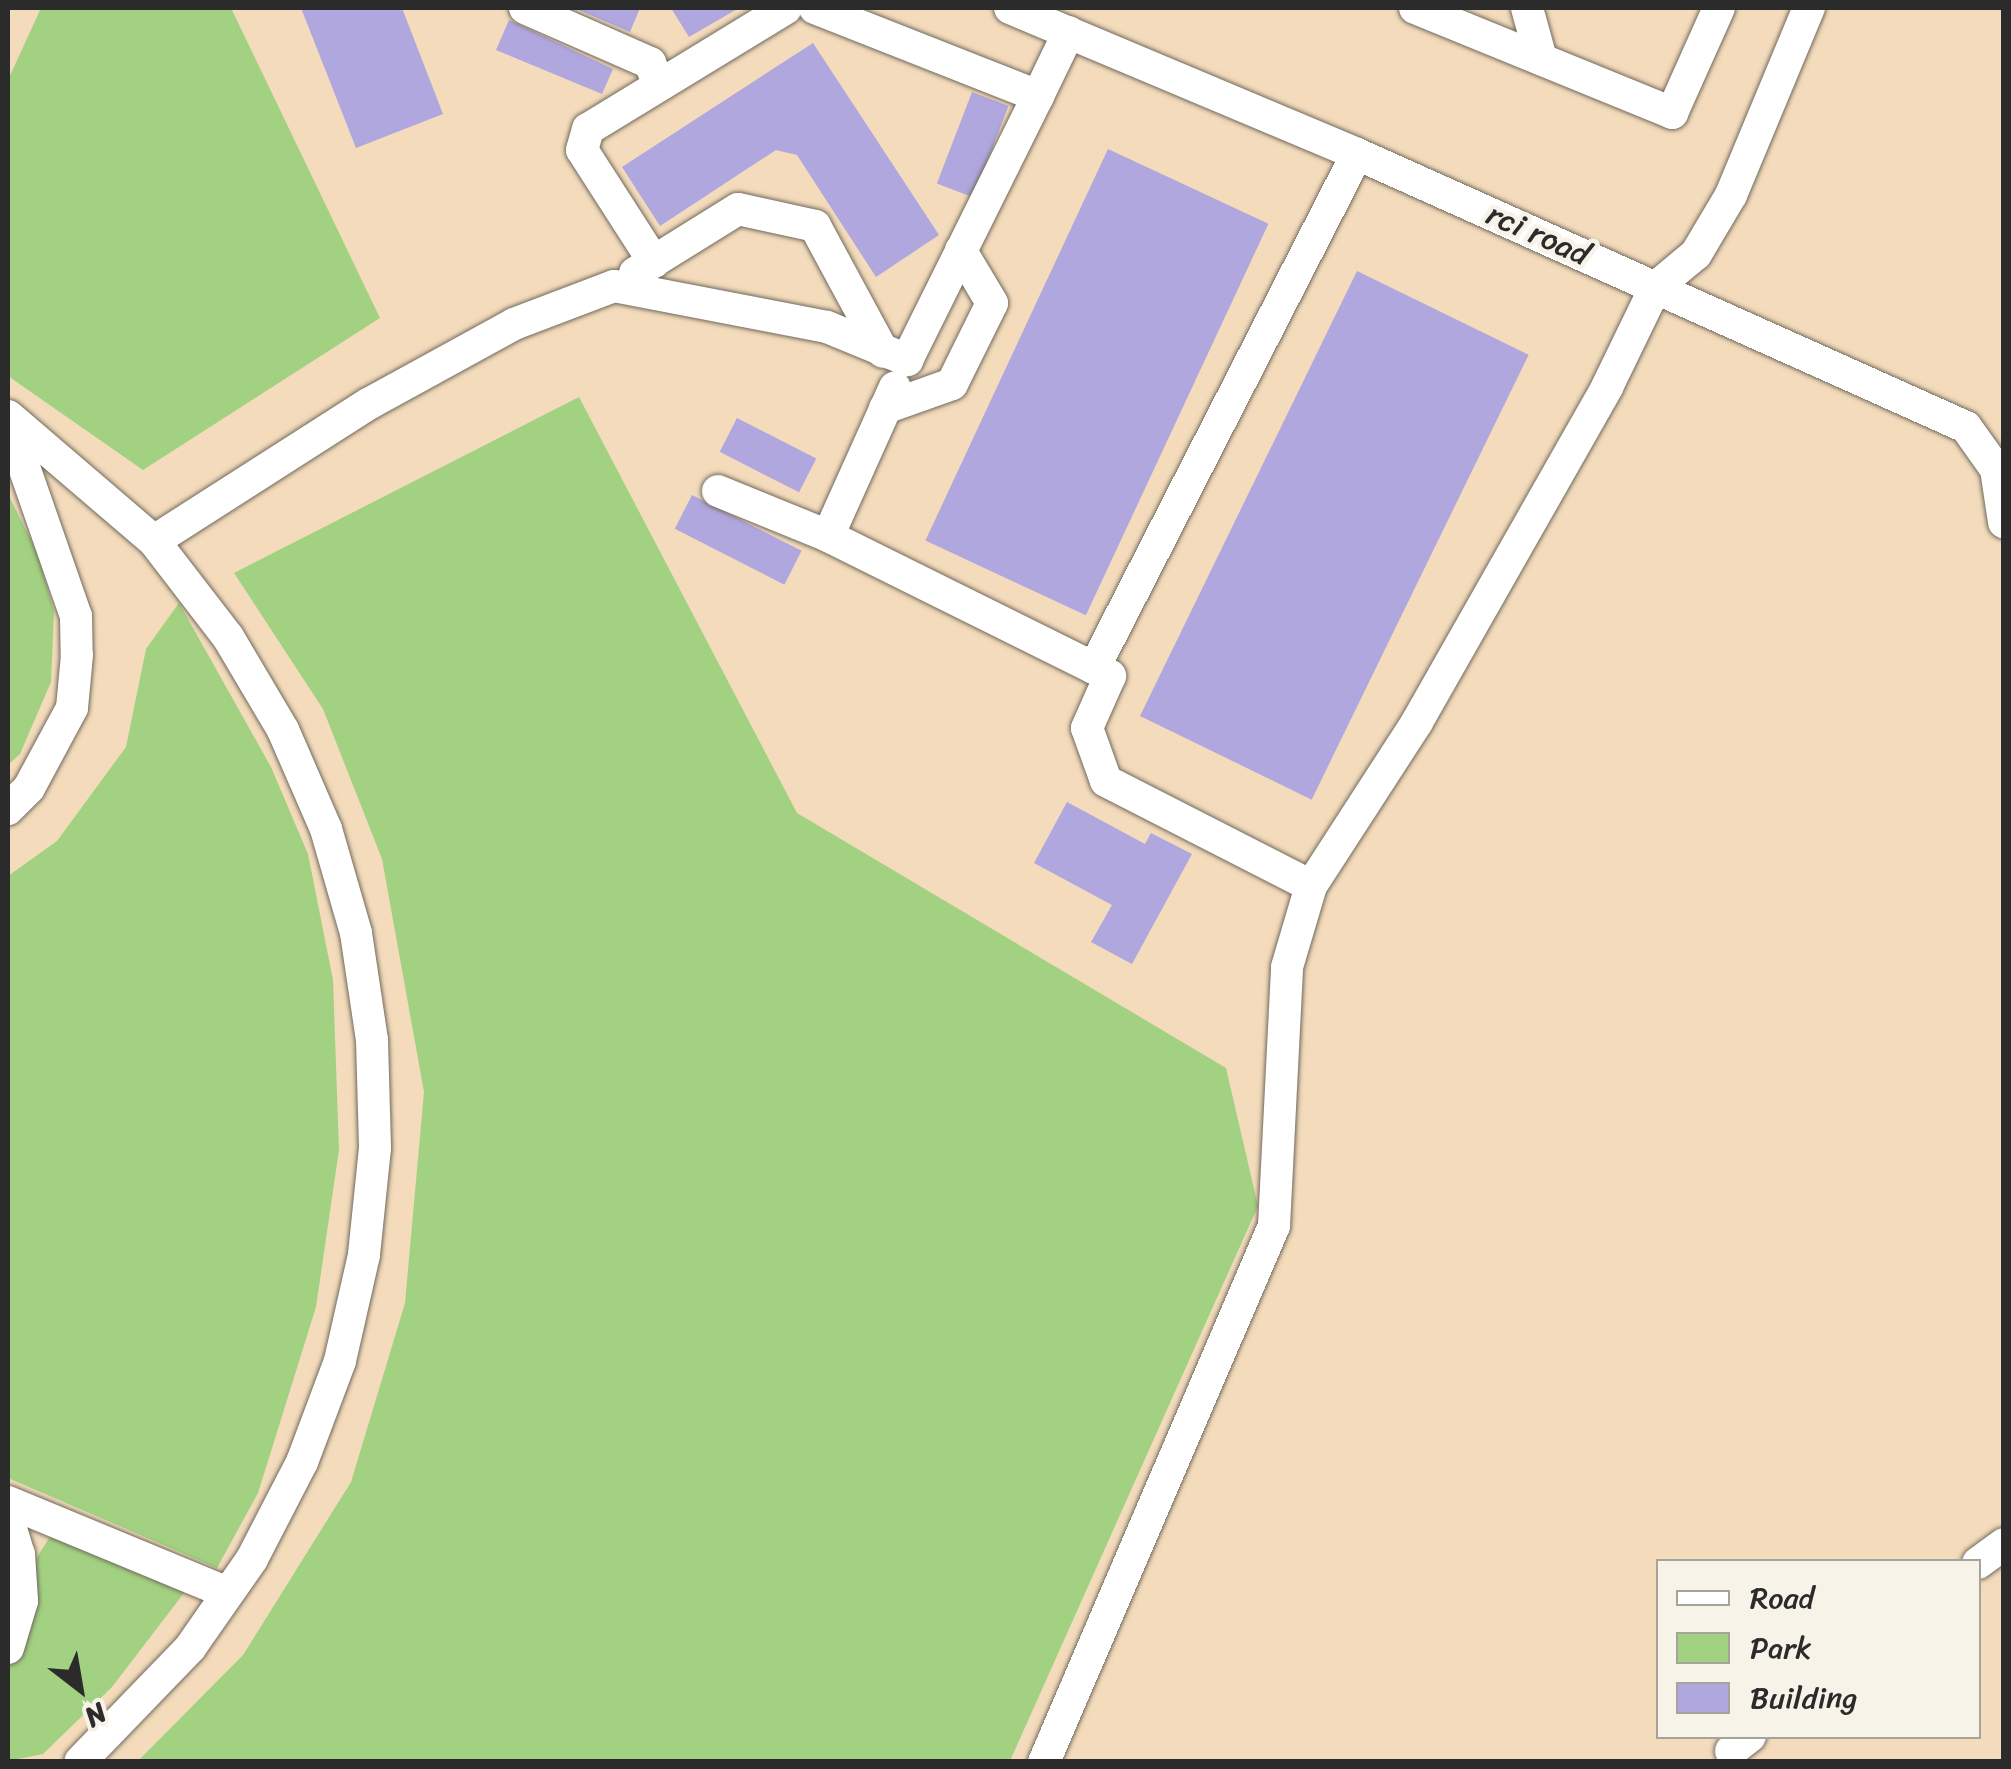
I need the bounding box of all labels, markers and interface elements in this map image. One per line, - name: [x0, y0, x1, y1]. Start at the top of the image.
- street label: rci road: [1481, 195, 1595, 275]
- legend: [1656, 1559, 1981, 1739]
- text: Road: [1750, 1571, 1814, 1625]
- text: Park: [1750, 1621, 1812, 1675]
- north arrow: [30, 1639, 130, 1739]
- text: Building: [1750, 1671, 1857, 1725]
- text: N: [75, 1689, 117, 1741]

